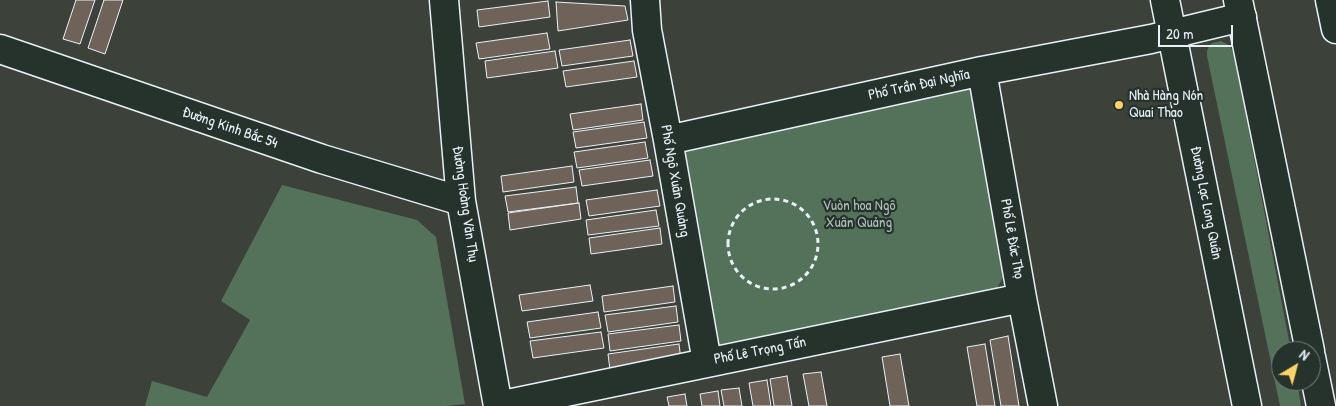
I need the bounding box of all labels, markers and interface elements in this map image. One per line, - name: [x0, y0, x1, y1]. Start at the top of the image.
- scale bar: [1161, 15, 1236, 47]
- text: 20 m: [1166, 23, 1193, 44]
- street label: Phố Trần Đại Nghĩa: [867, 65, 971, 105]
- place label: Nhà Hàng Nón Quai Thao: [1129, 87, 1203, 122]
- marker: Nhà Hàng Nón Quai Thao: [1113, 99, 1125, 111]
- street label: Đường Kinh Bắc 54: [180, 103, 280, 153]
- street label: Phố Ngô Xuân Quảng: [656, 124, 694, 238]
- street label: Đường Hoàng Văn Thụ: [448, 145, 482, 263]
- street label: Đường Lạc Long Quân: [1186, 145, 1226, 261]
- park label: Vuòn hoa Ngô Xuân Quảng: [822, 197, 896, 232]
- street label: Phố Lê Đức Thọ: [996, 198, 1028, 280]
- street label: Phố Lê Trọng Tấn: [712, 333, 808, 369]
- north arrow: [1271, 341, 1321, 391]
- text: N: [1296, 345, 1313, 364]

